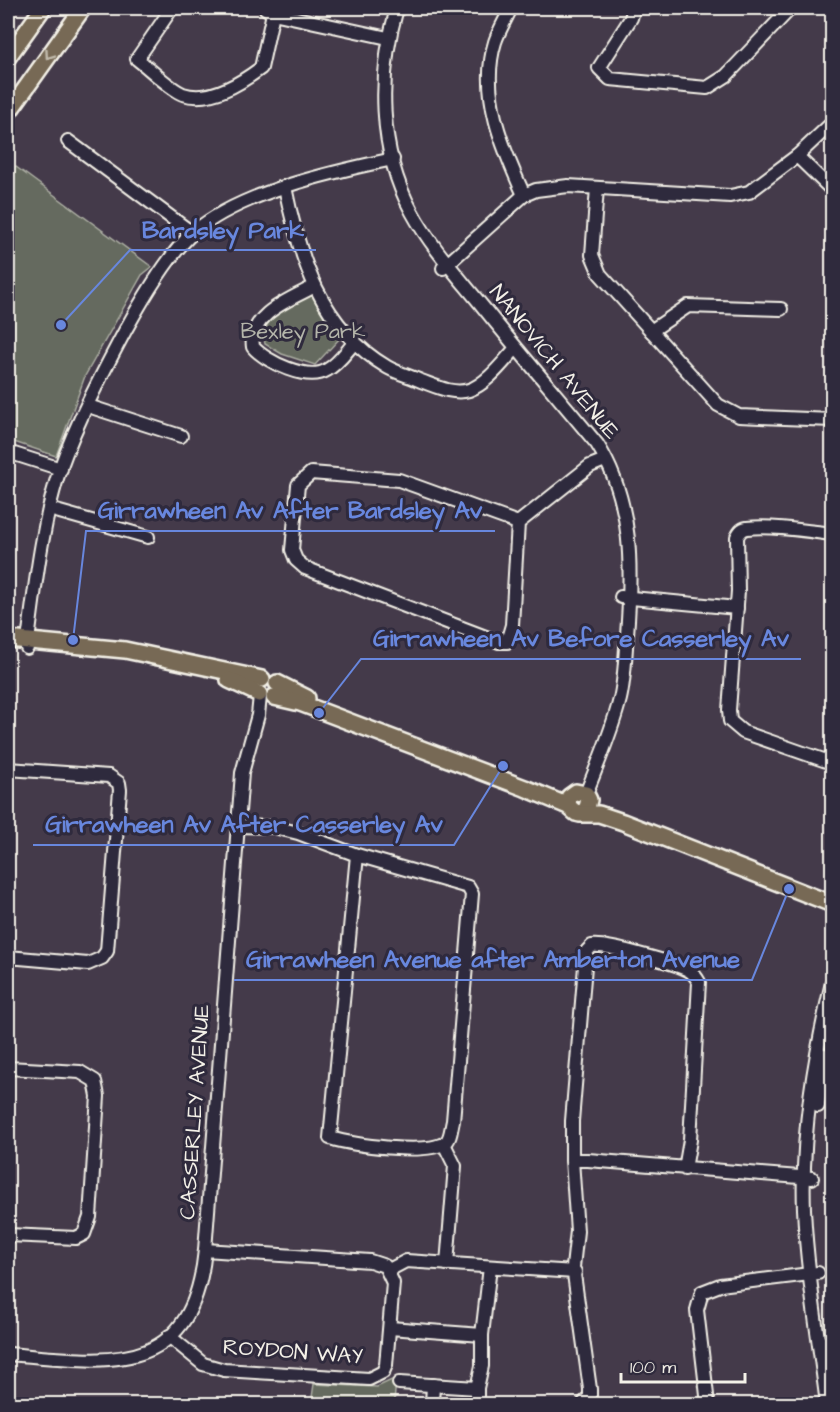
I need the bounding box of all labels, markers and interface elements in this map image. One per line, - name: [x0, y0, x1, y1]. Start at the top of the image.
- one-way arrow: [45, 49, 56, 60]
- callout: Bardsley Park: [130, 208, 316, 250]
- text: Bardsley Park: [142, 214, 304, 250]
- street label: NANOVICH AVENUE: [482, 278, 626, 446]
- park label: Bexley Park: [240, 316, 366, 348]
- callout: Girrawheen Av After Bardsley Av: [86, 489, 495, 531]
- text: Girrawheen Av After Bardsley Av: [98, 494, 483, 530]
- callout: Girrawheen Av Before Casserley Av: [361, 617, 801, 659]
- text: Girrawheen Av Before Casserley Av: [373, 622, 789, 658]
- callout: Girrawheen Av After Casserley Av: [33, 803, 454, 845]
- text: Girrawheen Av After Casserley Av: [45, 808, 443, 844]
- callout: Girrawheen Avenue after Amberton Avenue: [234, 938, 752, 980]
- text: Girrawheen Avenue after Amberton Avenue: [246, 943, 740, 977]
- street label: CASSERLEY AVENUE: [172, 1003, 218, 1221]
- street label: ROYDON WAY: [222, 1332, 364, 1372]
- scale bar: [621, 1346, 746, 1384]
- text: 100 m: [630, 1355, 676, 1380]

